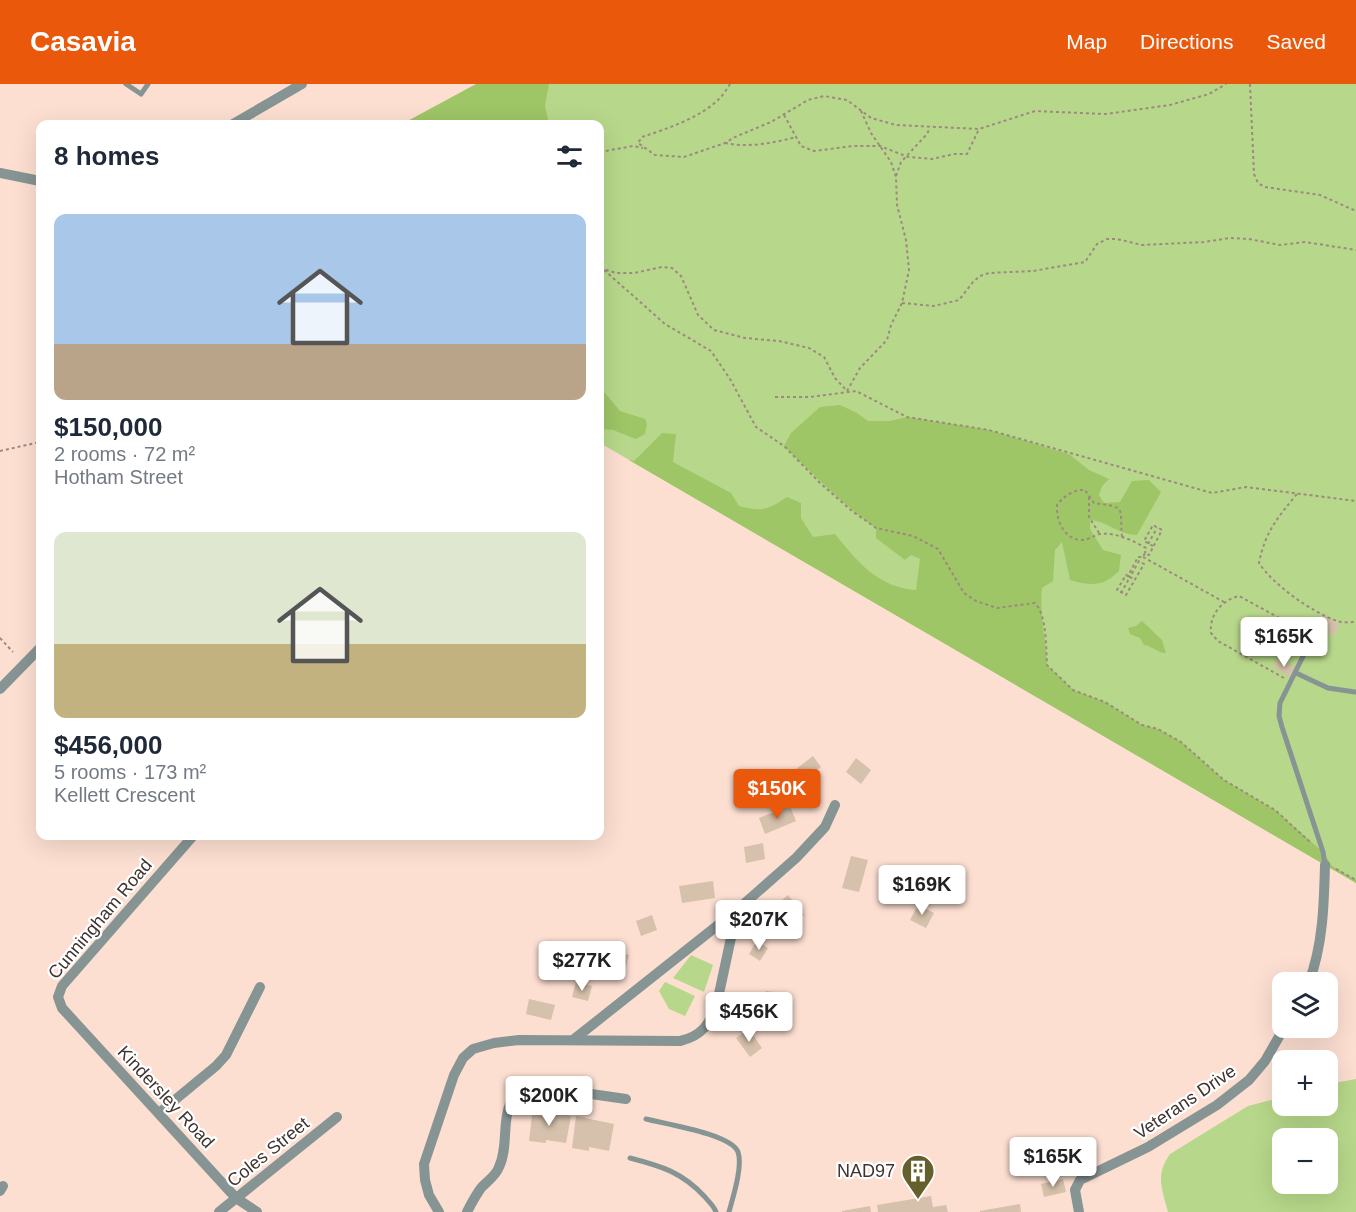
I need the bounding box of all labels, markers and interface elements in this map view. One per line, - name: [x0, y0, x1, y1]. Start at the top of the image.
- text: Casavia: [30, 26, 136, 57]
- text: Map: [1066, 30, 1107, 53]
- text: Directions: [1140, 30, 1233, 53]
- text: Saved: [1266, 30, 1326, 53]
- icon: filters: [553, 140, 586, 173]
- text: 8 homes: [54, 141, 160, 171]
- icon: home: [266, 253, 374, 361]
- text: $150,000: [54, 412, 162, 442]
- text: 2 rooms · 72 m²: [54, 443, 195, 465]
- text: Hotham Street: [54, 466, 183, 488]
- icon: home: [266, 571, 374, 679]
- pin: $165K: [1242, 617, 1326, 668]
- text: $165K: [1255, 625, 1313, 647]
- text: $456,000: [54, 730, 162, 760]
- text: 5 rooms · 173 m²: [54, 761, 206, 783]
- pin: $150K: [735, 769, 819, 820]
- text: $150K: [748, 777, 806, 799]
- text: Kellett Crescent: [54, 784, 195, 806]
- street label: Cunningham Road: [44, 855, 156, 983]
- pin: $169K: [880, 865, 964, 916]
- text: $169K: [893, 873, 951, 895]
- pin: $207K: [717, 900, 801, 951]
- text: $207K: [730, 908, 788, 930]
- pin: $277K: [540, 941, 624, 992]
- text: $277K: [553, 949, 611, 971]
- map controls: [1272, 972, 1338, 1194]
- button: layers: [1272, 972, 1338, 1038]
- pin: $456K: [707, 992, 791, 1043]
- text: $456K: [720, 1000, 778, 1022]
- street label: Kindersley Road: [114, 1042, 218, 1152]
- button: +: [1272, 1050, 1338, 1116]
- street label: Veterans Drive: [1130, 1061, 1240, 1143]
- pin: $200K: [507, 1076, 591, 1127]
- text: $200K: [520, 1084, 578, 1106]
- street label: Coles Street: [223, 1113, 313, 1191]
- button: −: [1272, 1128, 1338, 1194]
- pin: $165K: [1011, 1137, 1095, 1188]
- text: $165K: [1024, 1145, 1082, 1167]
- building icon: NAD97: [900, 1153, 936, 1200]
- place label: NAD97: [837, 1161, 895, 1181]

